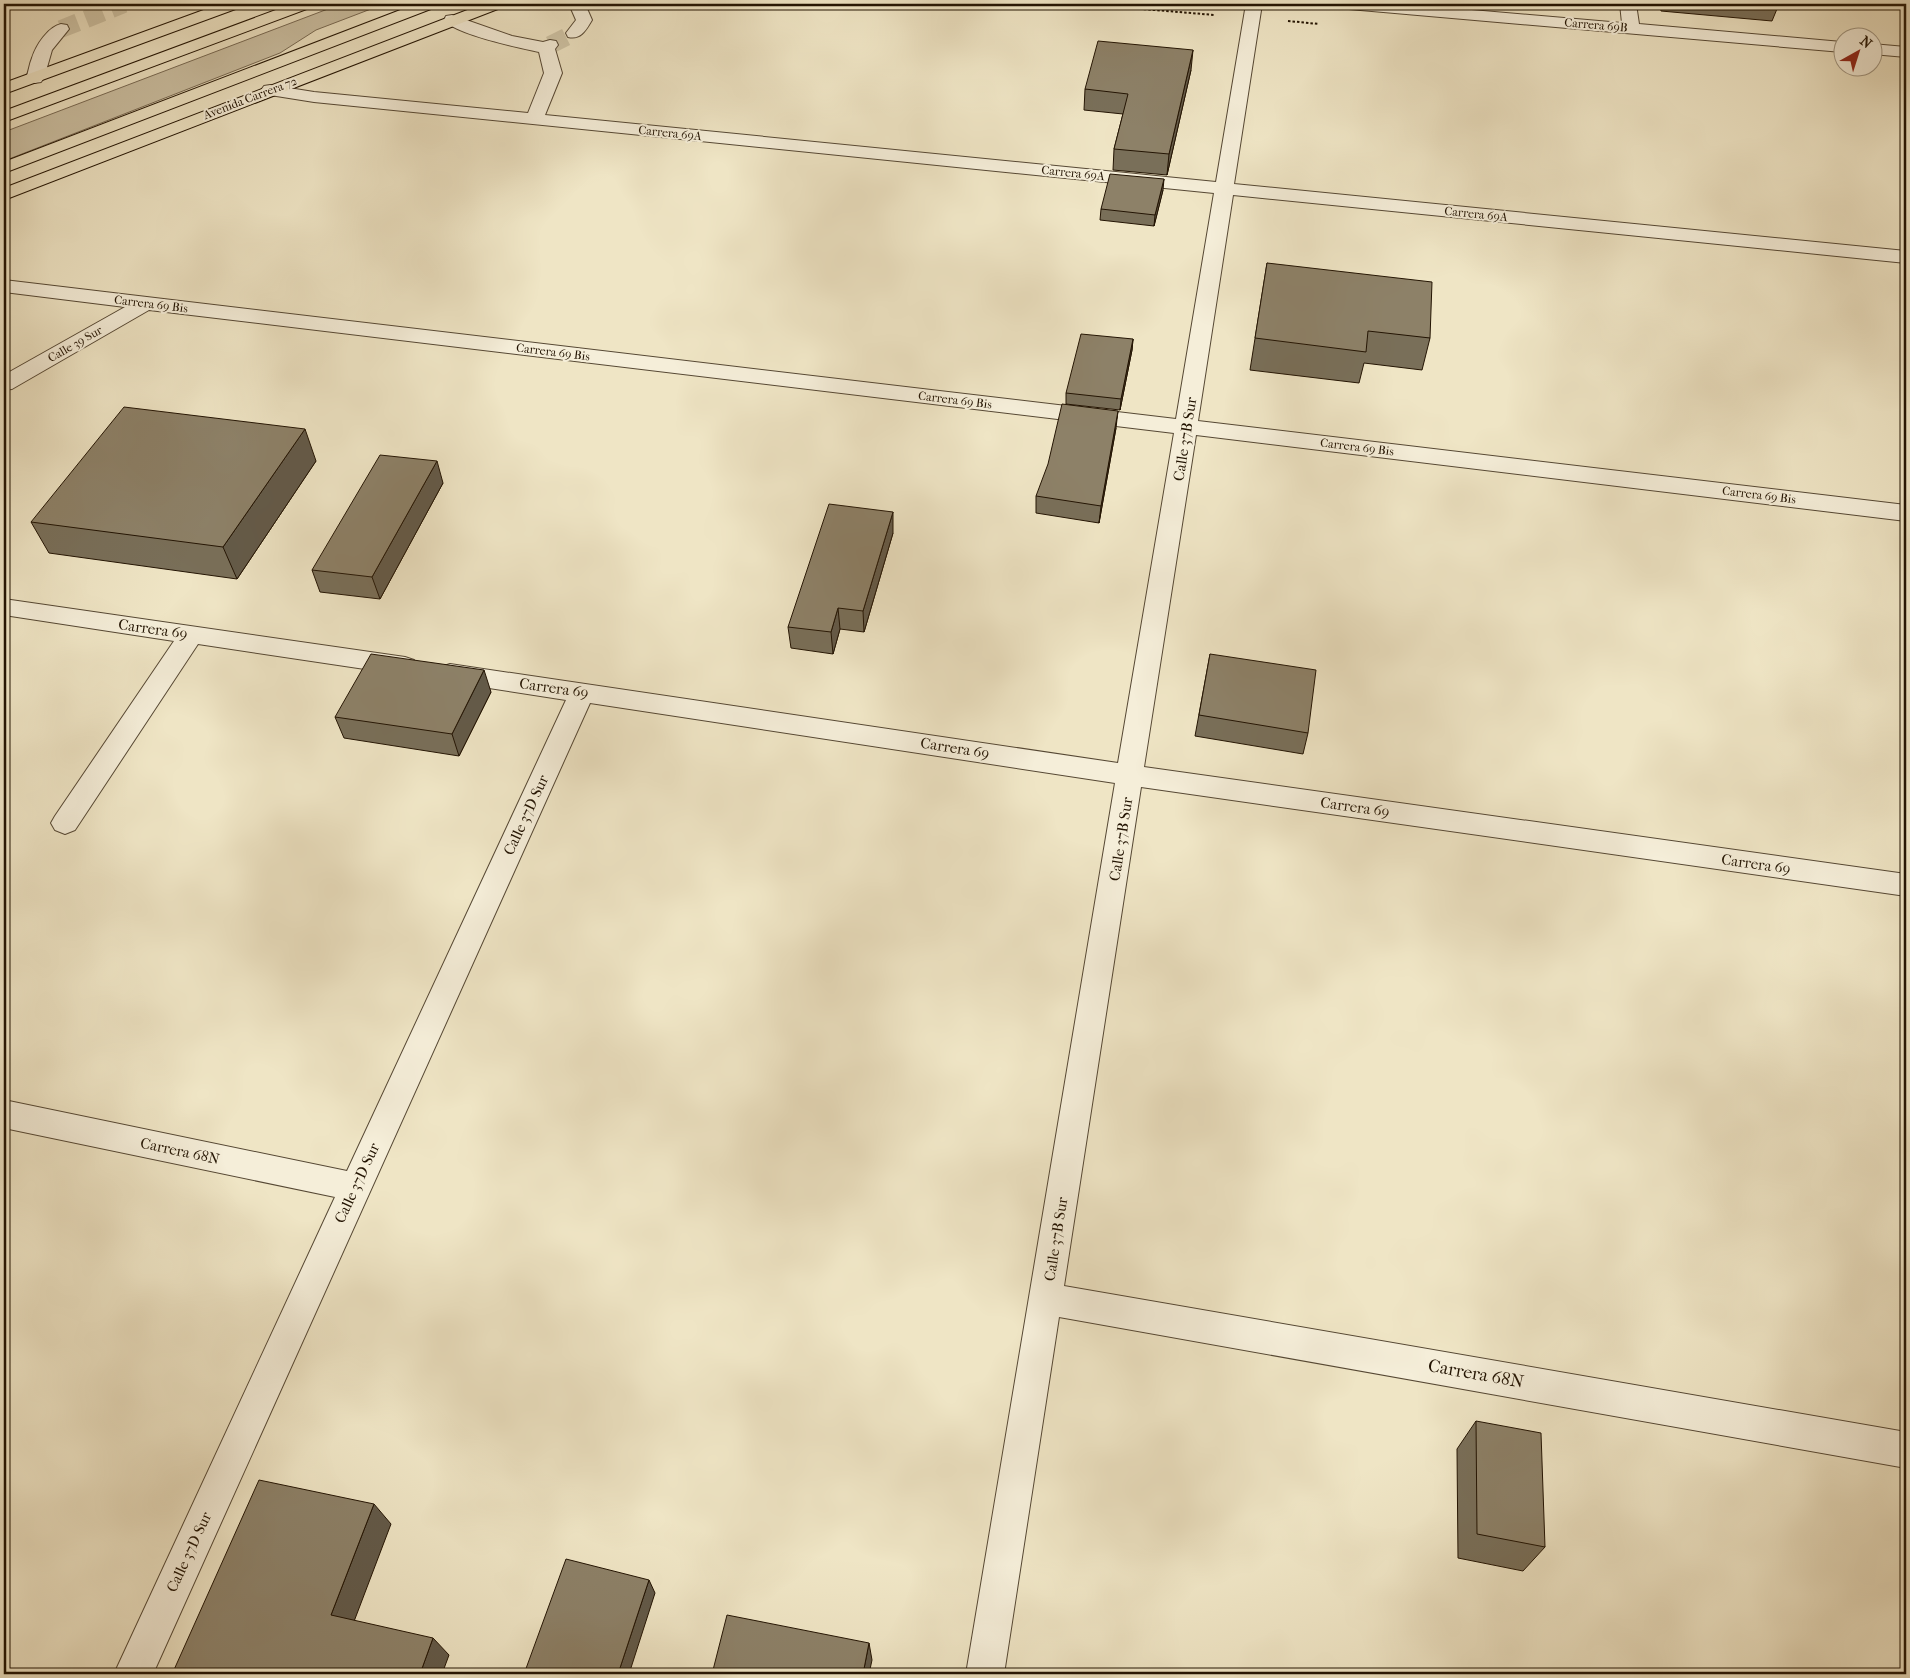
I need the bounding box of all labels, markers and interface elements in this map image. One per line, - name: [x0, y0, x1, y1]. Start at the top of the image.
- street label: Carrera 69B: [1564, 15, 1628, 35]
- north arrow: [1832, 28, 1882, 78]
- text: N: [1856, 32, 1876, 52]
- street label: Avenida Carrera 72: [200, 74, 299, 123]
- street label: Carrera 69A: [638, 123, 703, 143]
- street label: Carrera 69A: [1041, 163, 1106, 183]
- street label: Carrera 69A: [1444, 204, 1509, 224]
- street label: Carrera 69 Bis: [113, 293, 189, 316]
- street label: Calle 39 Sur: [45, 322, 105, 365]
- street label: Carrera 69 Bis: [515, 341, 591, 364]
- street label: Carrera 69 Bis: [917, 389, 993, 412]
- street label: Calle 37B Sur: [1169, 395, 1201, 482]
- street label: Carrera 69 Bis: [1319, 436, 1395, 459]
- street label: Carrera 69 Bis: [1721, 484, 1797, 507]
- street label: Carrera 69: [117, 615, 189, 643]
- street label: Carrera 69: [518, 674, 590, 702]
- street label: Carrera 69: [919, 734, 991, 762]
- street label: Calle 37D Sur: [500, 771, 553, 858]
- street label: Carrera 69: [1319, 793, 1391, 821]
- street label: Calle 37B Sur: [1105, 795, 1137, 882]
- street label: Carrera 69: [1720, 850, 1792, 878]
- street label: Carrera 68N: [139, 1134, 222, 1168]
- street label: Calle 37D Sur: [331, 1139, 384, 1226]
- street label: Calle 37B Sur: [1040, 1195, 1072, 1282]
- street label: Carrera 68N: [1426, 1355, 1526, 1393]
- street label: Calle 37D Sur: [163, 1508, 216, 1595]

